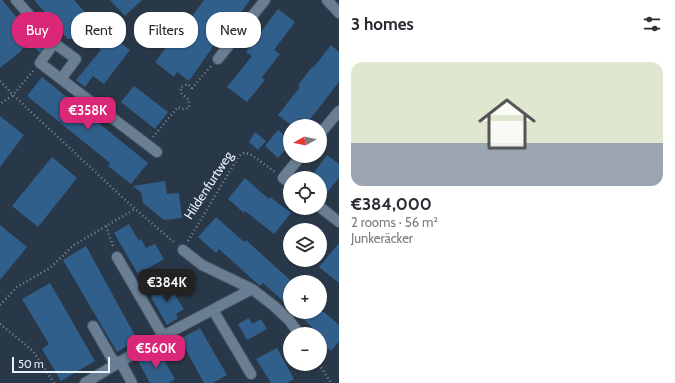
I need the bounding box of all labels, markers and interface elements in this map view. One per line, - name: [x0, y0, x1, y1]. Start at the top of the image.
- chip: Buy: [12, 12, 63, 48]
- chip: Rent: [71, 12, 126, 48]
- chip: Filters: [134, 12, 198, 48]
- chip: New: [206, 12, 261, 48]
- icon: filters: [641, 13, 663, 35]
- text: 3 homes: [351, 14, 414, 34]
- icon: home: [471, 88, 543, 160]
- pin: €358K: [60, 97, 116, 131]
- text: €358K: [69, 102, 107, 118]
- north arrow: [283, 119, 327, 163]
- map controls: [283, 119, 327, 371]
- street label: Hildenfurtweg: [180, 148, 236, 222]
- button: locate: [283, 171, 327, 215]
- text: €384,000: [351, 194, 432, 214]
- text: 2 rooms · 56 m²: [351, 214, 438, 230]
- button: layers: [283, 223, 327, 267]
- text: Junkeräcker: [351, 230, 413, 246]
- pin: €384K: [139, 269, 195, 303]
- text: €384K: [147, 274, 187, 290]
- button: +: [283, 275, 327, 319]
- button: −: [283, 327, 327, 371]
- pin: €560K: [128, 335, 184, 369]
- text: €560K: [136, 340, 176, 356]
- scale bar: [12, 355, 110, 374]
- text: 50 m: [18, 357, 44, 371]

